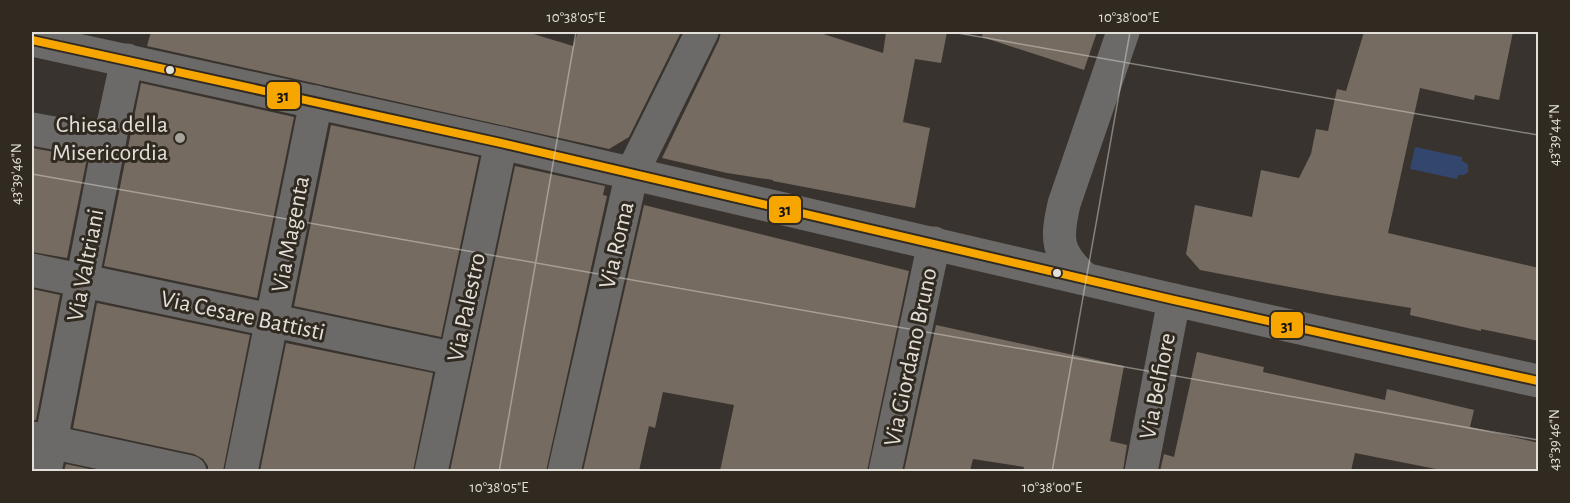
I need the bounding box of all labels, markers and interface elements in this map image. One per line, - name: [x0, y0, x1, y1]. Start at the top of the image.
- text: 10°38'05"E: [547, 10, 605, 25]
- text: 10°38'00"E: [1099, 10, 1159, 25]
- unlabelled marker: [164, 64, 176, 76]
- line badge: 31: [266, 81, 301, 110]
- text: 31: [277, 88, 289, 104]
- text: 43°39'44"N: [1547, 104, 1562, 166]
- place label: Chiesa della Misericordia: [52, 113, 168, 165]
- marker: Chiesa della Misericordia: [173, 131, 187, 145]
- text: 43°39'46"N: [9, 143, 24, 205]
- street label: Via Magenta: [268, 174, 314, 294]
- line badge: 31: [768, 195, 802, 224]
- street label: Via Roma: [595, 199, 639, 291]
- text: 31: [779, 202, 791, 218]
- street label: Via Valtriani: [63, 207, 109, 323]
- street label: Via Palestro: [444, 251, 490, 364]
- street label: Via Giordano Bruno: [880, 266, 942, 449]
- unlabelled marker: [1051, 267, 1063, 279]
- street label: Via Cesare Battisti: [158, 287, 327, 345]
- line badge: 31: [1270, 311, 1304, 339]
- text: 31: [1281, 318, 1293, 334]
- street label: Via Belfiore: [1136, 331, 1180, 441]
- text: 43°39'46"N: [1547, 409, 1562, 471]
- text: 10°38'05"E: [470, 480, 528, 495]
- text: 10°38'00"E: [1022, 480, 1082, 495]

